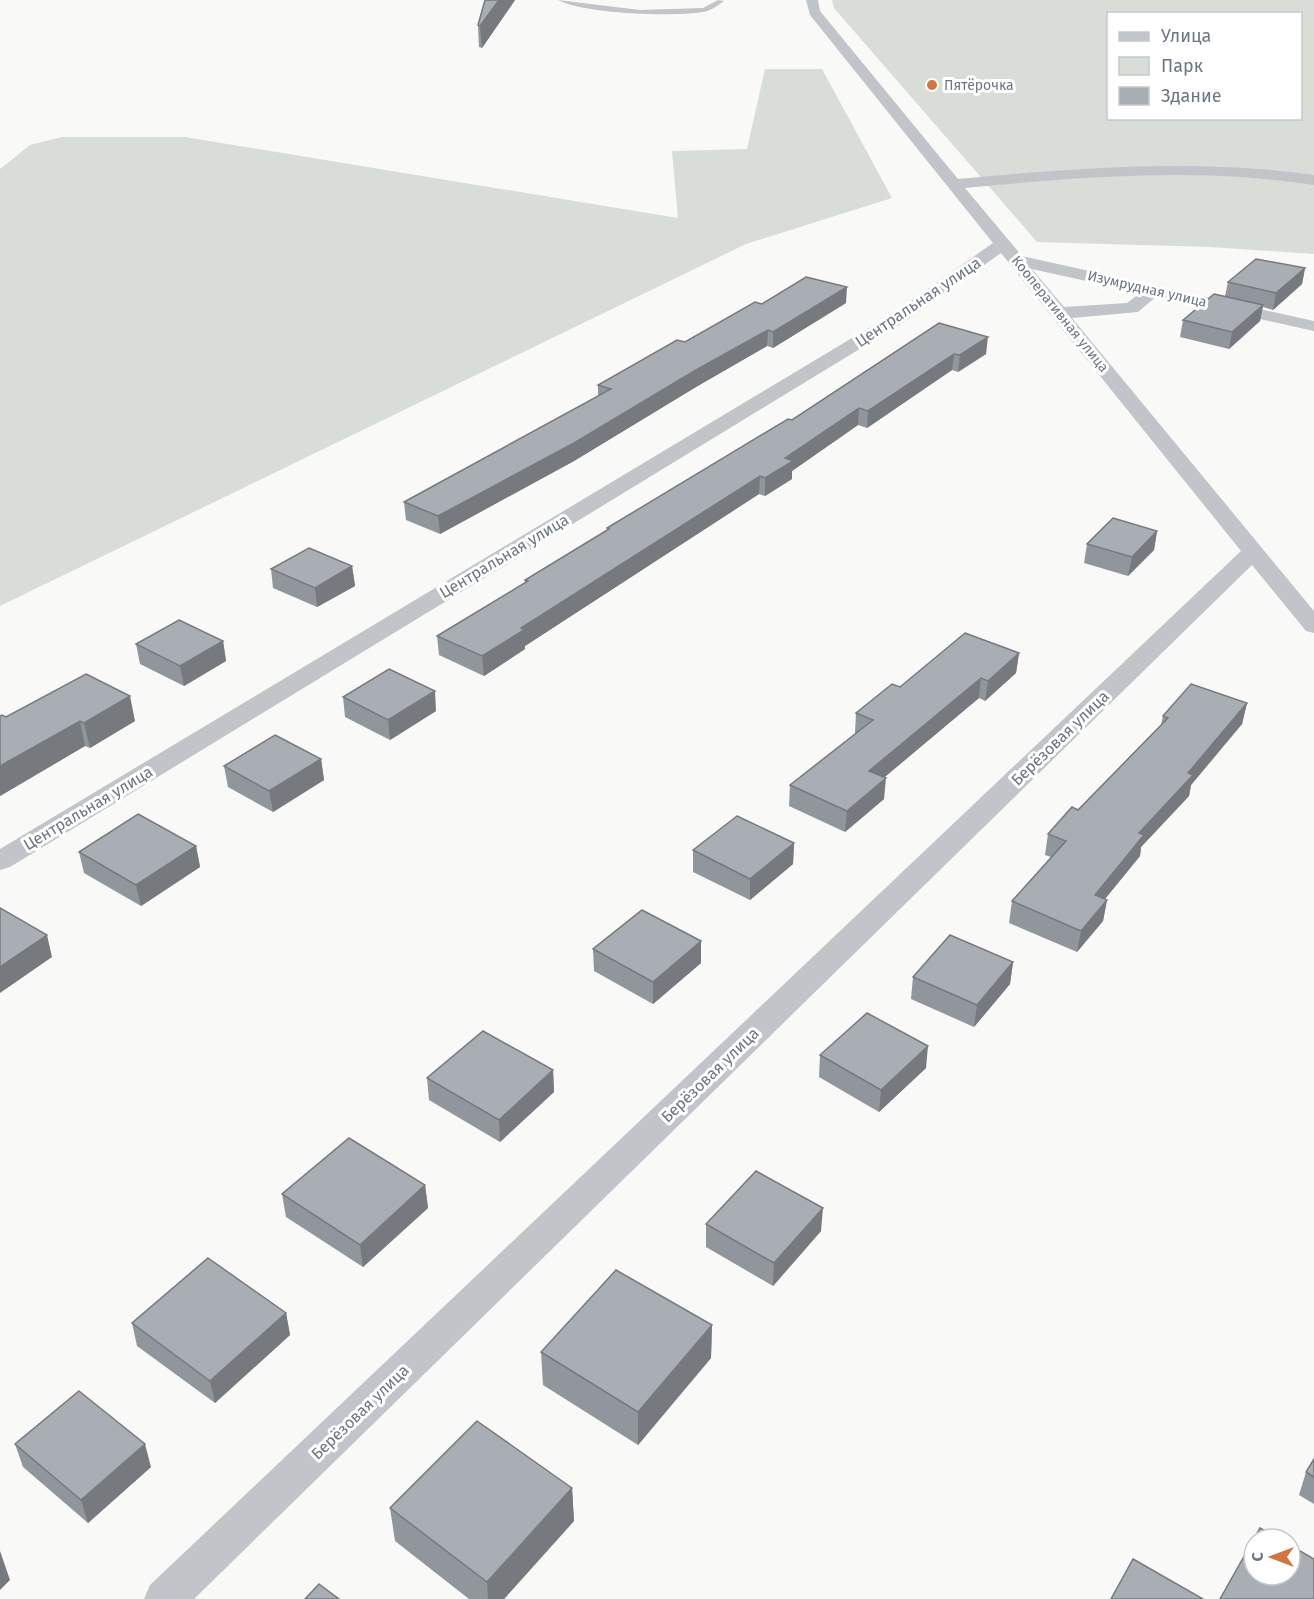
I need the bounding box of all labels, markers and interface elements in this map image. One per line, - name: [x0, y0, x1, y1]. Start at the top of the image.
- legend: [1107, 12, 1302, 120]
- text: Улица: [1161, 25, 1211, 47]
- text: Парк: [1161, 55, 1204, 77]
- place label: Пятёрочка: [944, 77, 1014, 94]
- marker: Пятёрочка: [925, 78, 939, 92]
- text: Здание: [1161, 85, 1222, 107]
- street label: Кооперативная улица: [1008, 252, 1112, 376]
- street label: Центральная улица: [852, 253, 984, 351]
- street label: Изумрудная улица: [1086, 267, 1208, 311]
- street label: Центральная улица: [436, 510, 572, 602]
- street label: Берёзовая улица: [1007, 687, 1113, 789]
- street label: Центральная улица: [20, 762, 156, 854]
- street label: Берёзовая улица: [657, 1024, 763, 1126]
- street label: Берёзовая улица: [307, 1361, 413, 1463]
- north arrow: [1242, 1527, 1302, 1587]
- text: С: [1248, 1552, 1267, 1562]

